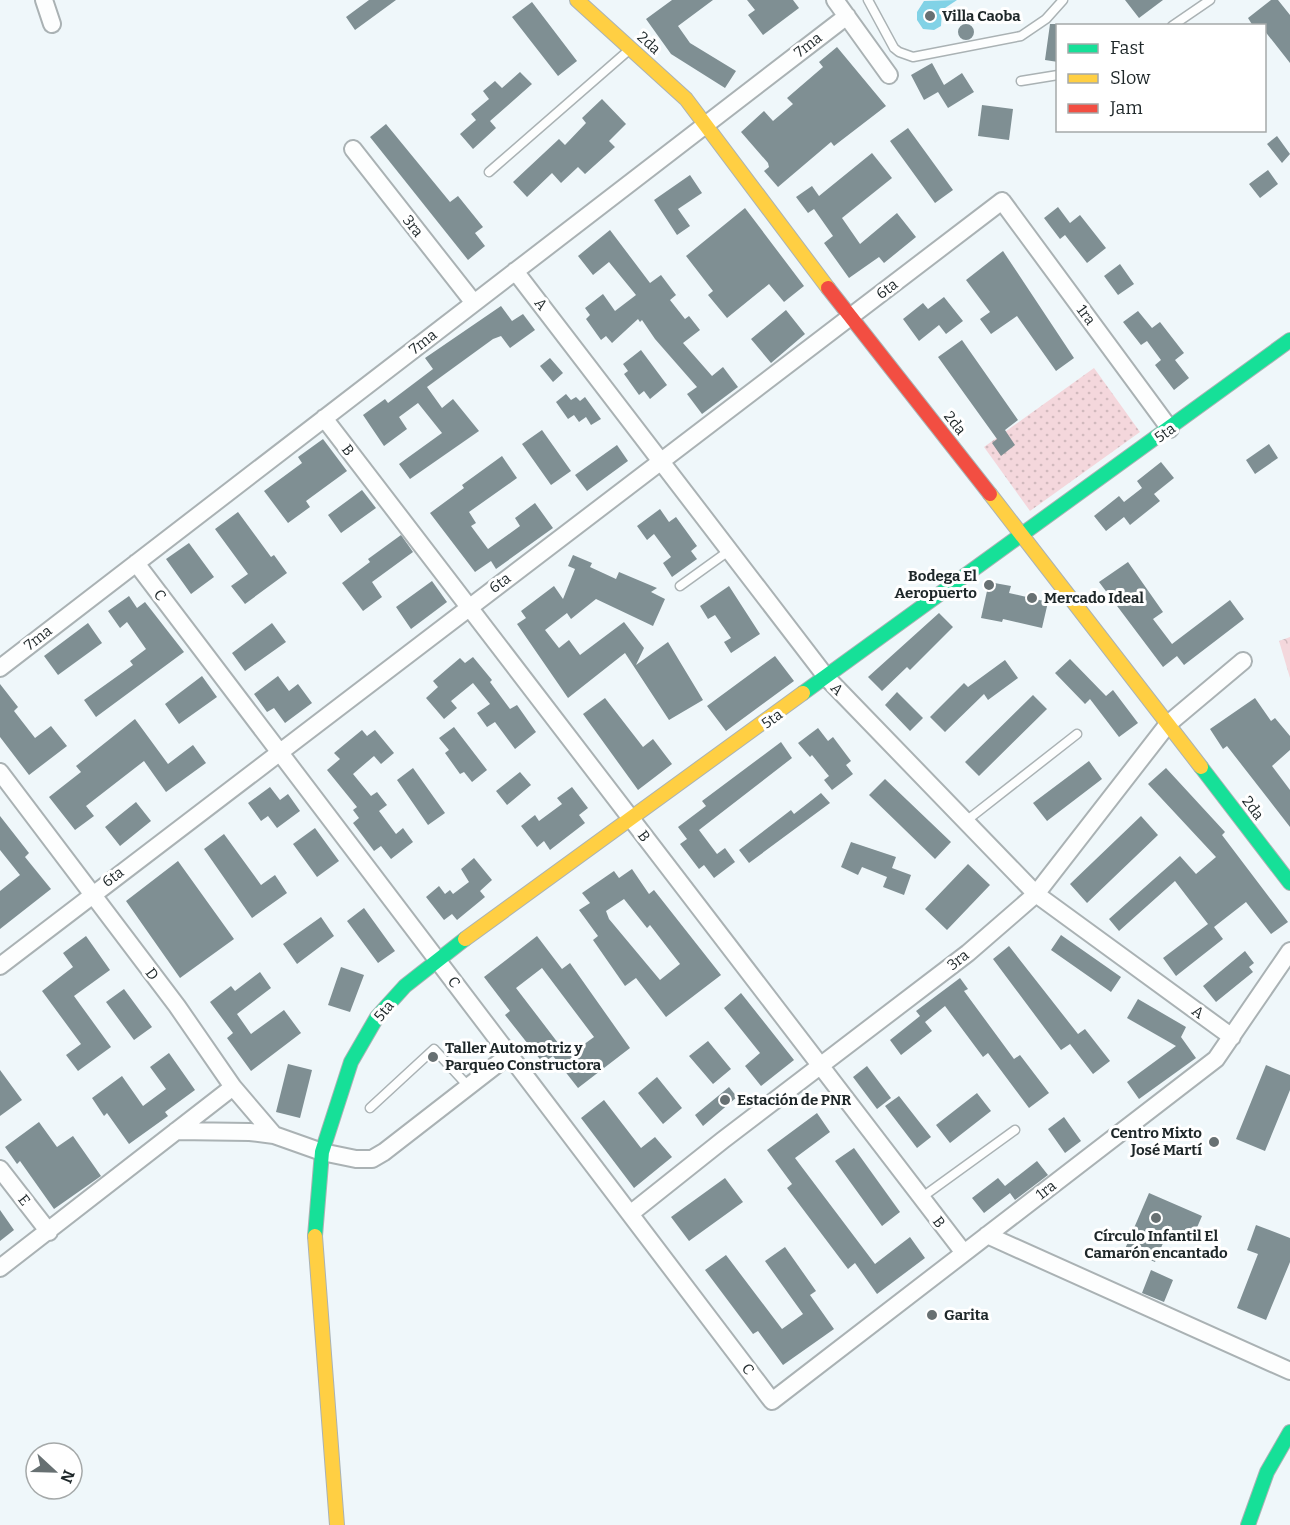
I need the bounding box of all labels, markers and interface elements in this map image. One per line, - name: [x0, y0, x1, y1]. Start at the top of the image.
- place label: Villa Caoba: [942, 7, 1021, 25]
- marker: Villa Caoba: [923, 9, 937, 23]
- legend: [1056, 24, 1266, 132]
- street label: 2da: [634, 28, 664, 58]
- street label: 7ma: [791, 29, 825, 61]
- text: Fast: [1110, 37, 1145, 59]
- text: Slow: [1110, 67, 1151, 89]
- text: Jam: [1109, 97, 1143, 119]
- street label: 3ra: [399, 212, 427, 240]
- street label: 6ta: [873, 275, 901, 303]
- street label: A: [531, 294, 552, 314]
- street label: 1ra: [1073, 301, 1099, 329]
- street label: 7ma: [406, 326, 440, 358]
- street label: 2da: [940, 408, 970, 438]
- street label: 5ta: [1151, 419, 1179, 447]
- street label: B: [338, 441, 358, 459]
- place label: Bodega El Aeropuerto: [895, 567, 977, 602]
- street label: 6ta: [486, 569, 514, 597]
- marker: Bodega El Aeropuerto: [982, 578, 996, 592]
- street label: C: [150, 586, 170, 604]
- place label: Mercado Ideal: [1044, 589, 1144, 607]
- marker: Mercado Ideal: [1025, 591, 1039, 605]
- street label: 7ma: [21, 622, 55, 654]
- street label: A: [827, 679, 847, 699]
- street label: 5ta: [758, 705, 786, 733]
- street label: 2da: [1238, 793, 1268, 823]
- street label: B: [634, 827, 654, 845]
- street label: 6ta: [99, 863, 127, 891]
- street label: 3ra: [944, 946, 972, 974]
- street label: D: [142, 964, 162, 984]
- street label: C: [444, 973, 464, 991]
- street label: 5ta: [370, 997, 398, 1025]
- street label: A: [1188, 1002, 1208, 1023]
- place label: Taller Automotriz y Parqueo Constructora: [445, 1039, 602, 1074]
- marker: Taller Automotriz y Parqueo Constructora: [426, 1050, 440, 1064]
- place label: Estación de PNR: [737, 1091, 851, 1109]
- marker: Estación de PNR: [718, 1093, 732, 1107]
- place label: Centro Mixto José Martí: [1110, 1124, 1202, 1159]
- marker: Centro Mixto José Martí: [1207, 1135, 1221, 1149]
- street label: 1ra: [1032, 1177, 1060, 1203]
- street label: E: [14, 1191, 34, 1209]
- marker: Círculo Infantil El Camarón encantado: [1149, 1211, 1163, 1225]
- street label: B: [929, 1213, 949, 1231]
- place label: Círculo Infantil El Camarón encantado: [1084, 1227, 1228, 1262]
- place label: Garita: [944, 1306, 990, 1324]
- marker: Garita: [925, 1308, 939, 1322]
- street label: C: [738, 1360, 758, 1378]
- north arrow: [24, 1441, 84, 1501]
- text: N: [56, 1467, 79, 1486]

